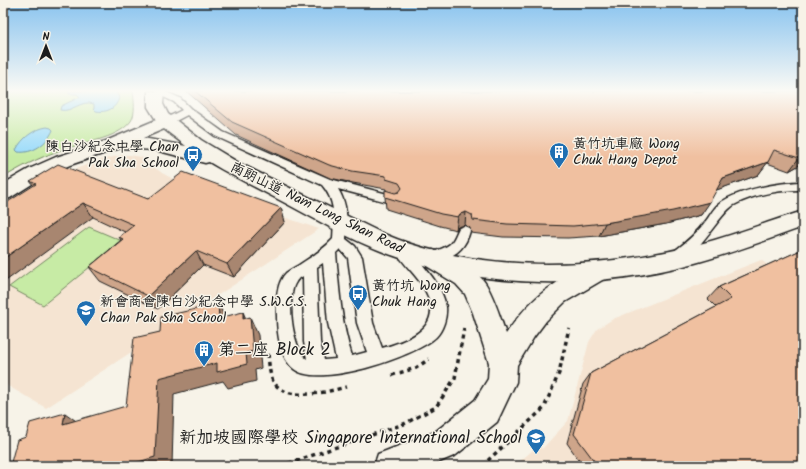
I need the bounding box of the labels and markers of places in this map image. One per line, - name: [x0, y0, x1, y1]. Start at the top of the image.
- place label: 黃竹坑車廠 Wong Chuk Hang Depot: [573, 133, 680, 171]
- place label: 陳白沙紀念中學 Chan Pak Sha School: [45, 136, 180, 174]
- building icon: 黃竹坑車廠 Wong Chuk Hang Depot: [548, 141, 570, 169]
- bus stop icon: 陳白沙紀念中學 Chan Pak Sha School: [182, 144, 204, 172]
- place label: 黃竹坑 Wong Chuk Hang: [372, 275, 451, 313]
- bus stop icon: 黃竹坑 Wong Chuk Hang: [347, 283, 369, 311]
- place label: 新會商會陳白沙紀念中學 S.W.C.S. Chan Pak Sha School: [100, 291, 307, 329]
- school or university icon: 新會商會陳白沙紀念中學 S.W.C.S. Chan Pak Sha School: [75, 299, 97, 327]
- place label: 第二座 Block 2: [218, 337, 331, 364]
- building icon: 第二座 Block 2: [193, 339, 215, 367]
- place label: 新加坡國際學校 Singapore International School: [179, 425, 522, 452]
- school or university icon: 新加坡國際學校 Singapore International School: [525, 427, 547, 455]

